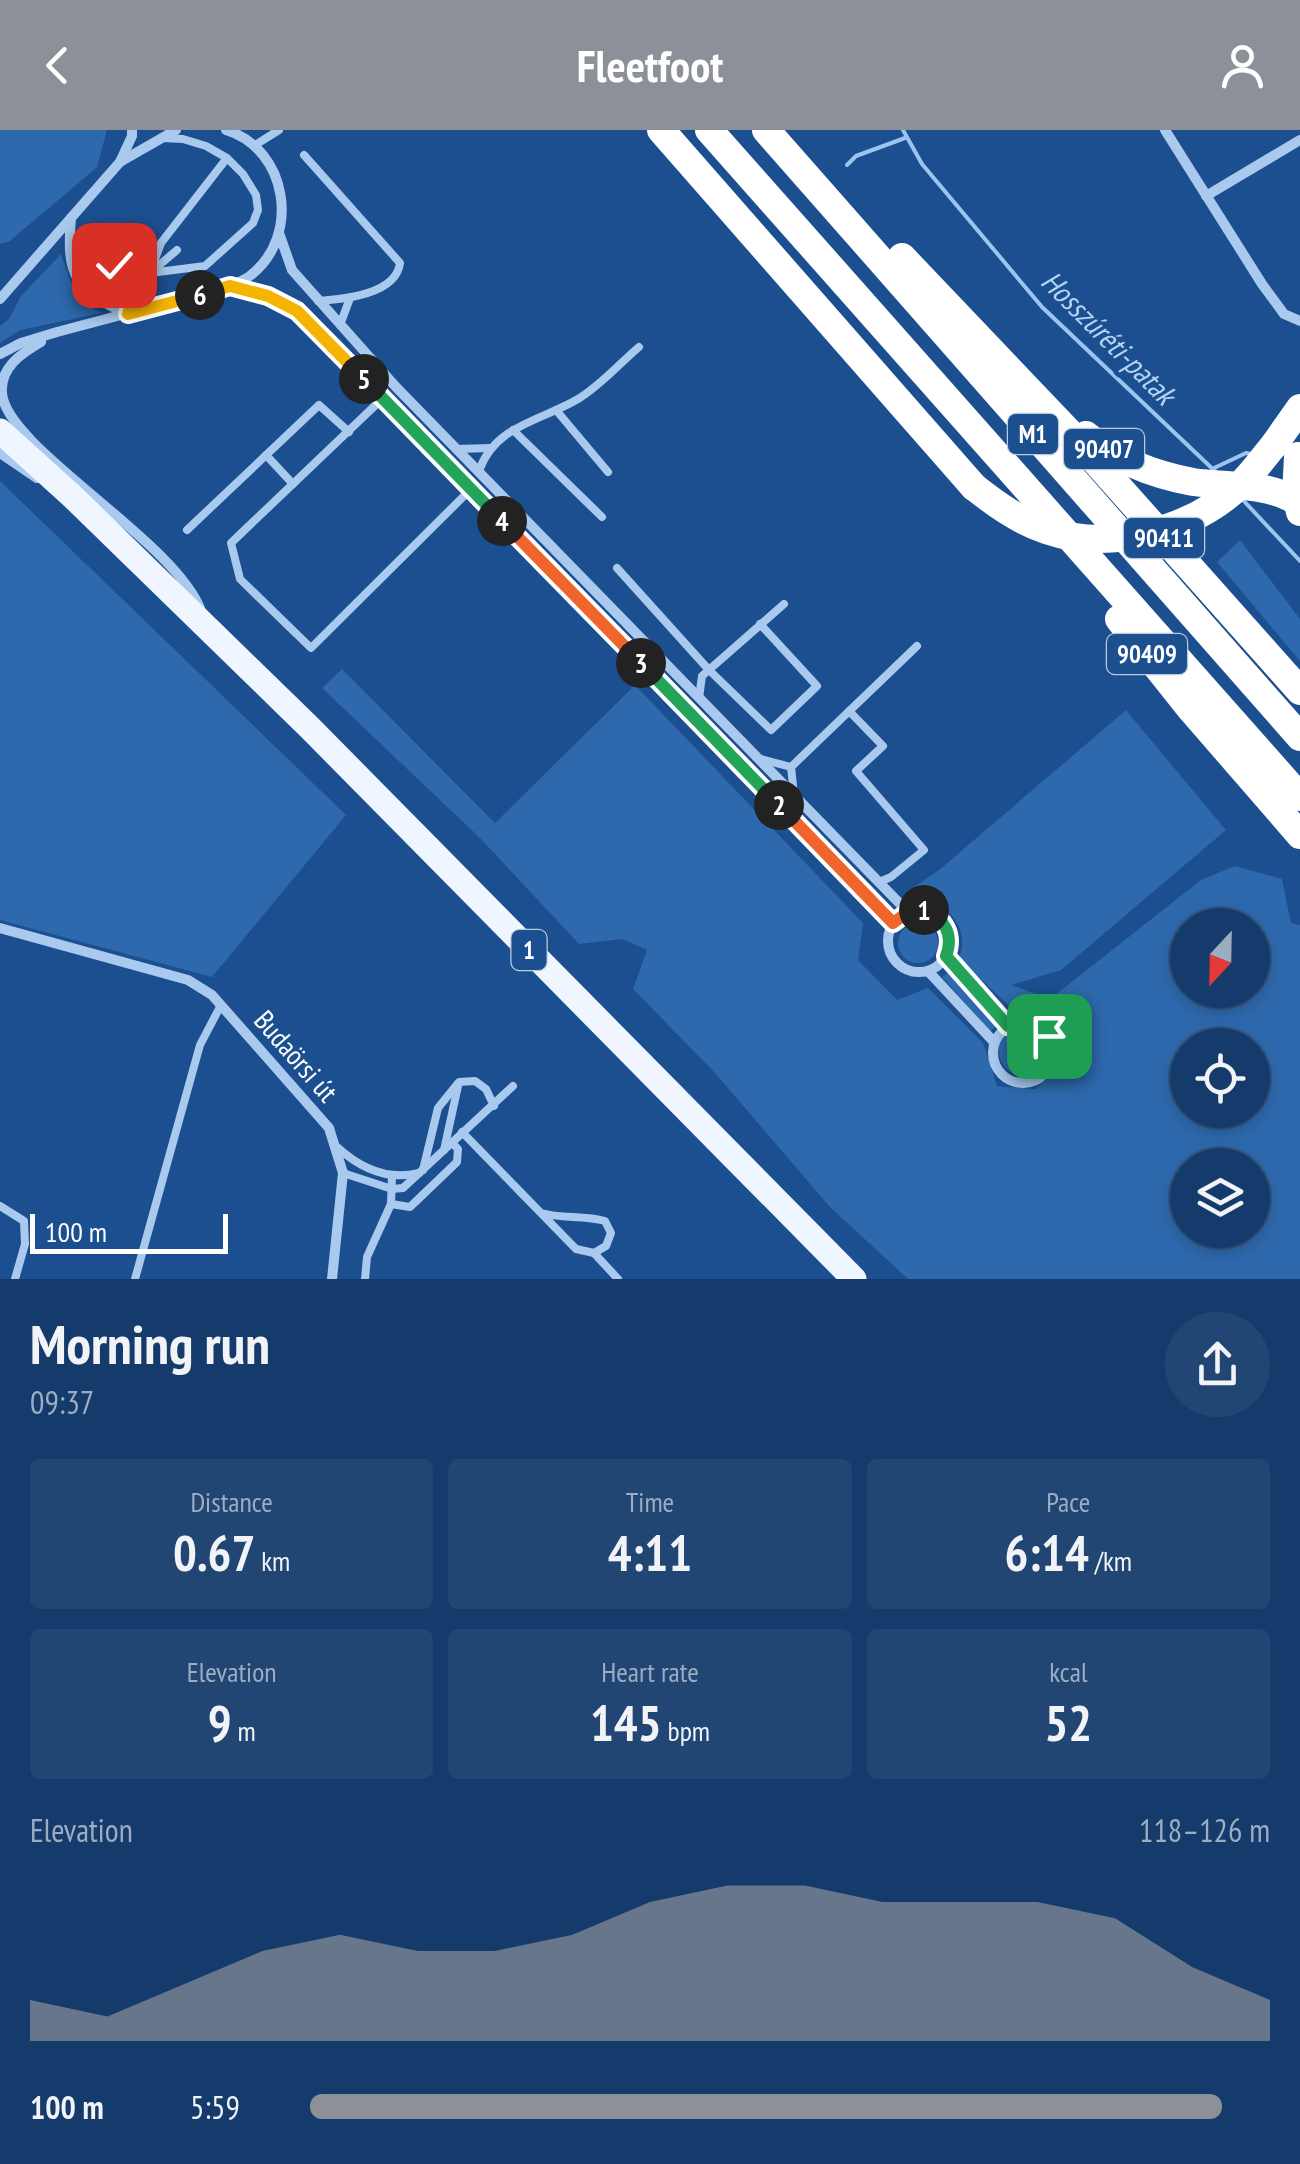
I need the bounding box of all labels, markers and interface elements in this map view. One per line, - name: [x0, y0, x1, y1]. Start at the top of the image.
- text: Fleetfoot: [577, 36, 723, 94]
- icon: back: [30, 38, 85, 93]
- icon: person: [1215, 38, 1270, 93]
- pin: [72, 223, 157, 308]
- icon: check: [87, 238, 142, 293]
- water label: Hosszúréti-patak: [1034, 262, 1187, 415]
- pin: 6: [175, 270, 225, 320]
- text: 6: [193, 276, 207, 313]
- pin: 5: [339, 354, 389, 404]
- text: 5: [357, 360, 371, 397]
- road number: M1: [1008, 414, 1058, 454]
- road number: 90407: [1064, 429, 1144, 469]
- pin: 4: [477, 496, 527, 546]
- text: 4: [495, 502, 509, 539]
- road number: 90411: [1124, 518, 1204, 558]
- road number: 90409: [1107, 634, 1187, 674]
- pin: 3: [616, 638, 666, 688]
- text: 3: [634, 644, 648, 681]
- pin: 2: [754, 780, 804, 830]
- text: 2: [772, 786, 786, 823]
- pin: 1: [899, 885, 949, 935]
- text: 1: [917, 891, 931, 928]
- north arrow: [1170, 908, 1270, 1008]
- map controls: [1170, 908, 1270, 1248]
- road number: 1: [512, 930, 546, 970]
- pin: [1007, 994, 1092, 1079]
- street label: Budaörsi út: [246, 1002, 347, 1109]
- icon: arrive: [1022, 1009, 1077, 1064]
- button: locate: [1170, 1028, 1270, 1128]
- button: layers: [1170, 1148, 1270, 1248]
- scale bar: [30, 1209, 228, 1254]
- text: 100 m: [45, 1213, 107, 1250]
- text: Morning run: [30, 1308, 270, 1379]
- button: share: [1165, 1312, 1270, 1417]
- text: 09:37: [30, 1381, 94, 1423]
- text: Distance: [190, 1483, 273, 1520]
- text: Time: [626, 1483, 674, 1520]
- text: Pace: [1046, 1483, 1090, 1520]
- text: 0.67: [173, 1520, 255, 1585]
- text: 4:11: [608, 1520, 692, 1585]
- text: 6:14: [1005, 1520, 1089, 1585]
- text: km: [255, 1542, 290, 1579]
- text: /km: [1089, 1542, 1132, 1579]
- text: Elevation: [187, 1653, 277, 1690]
- text: Heart rate: [601, 1653, 699, 1690]
- text: kcal: [1049, 1653, 1087, 1690]
- text: 9: [208, 1690, 232, 1755]
- text: 145: [590, 1690, 662, 1755]
- text: 52: [1044, 1690, 1092, 1755]
- text: m: [232, 1712, 256, 1749]
- text: bpm: [662, 1712, 710, 1749]
- text: Elevation: [30, 1809, 133, 1851]
- text: 118–126 m: [1139, 1809, 1270, 1851]
- text: 100 m: [30, 2086, 104, 2128]
- text: 5:59: [190, 2086, 240, 2128]

